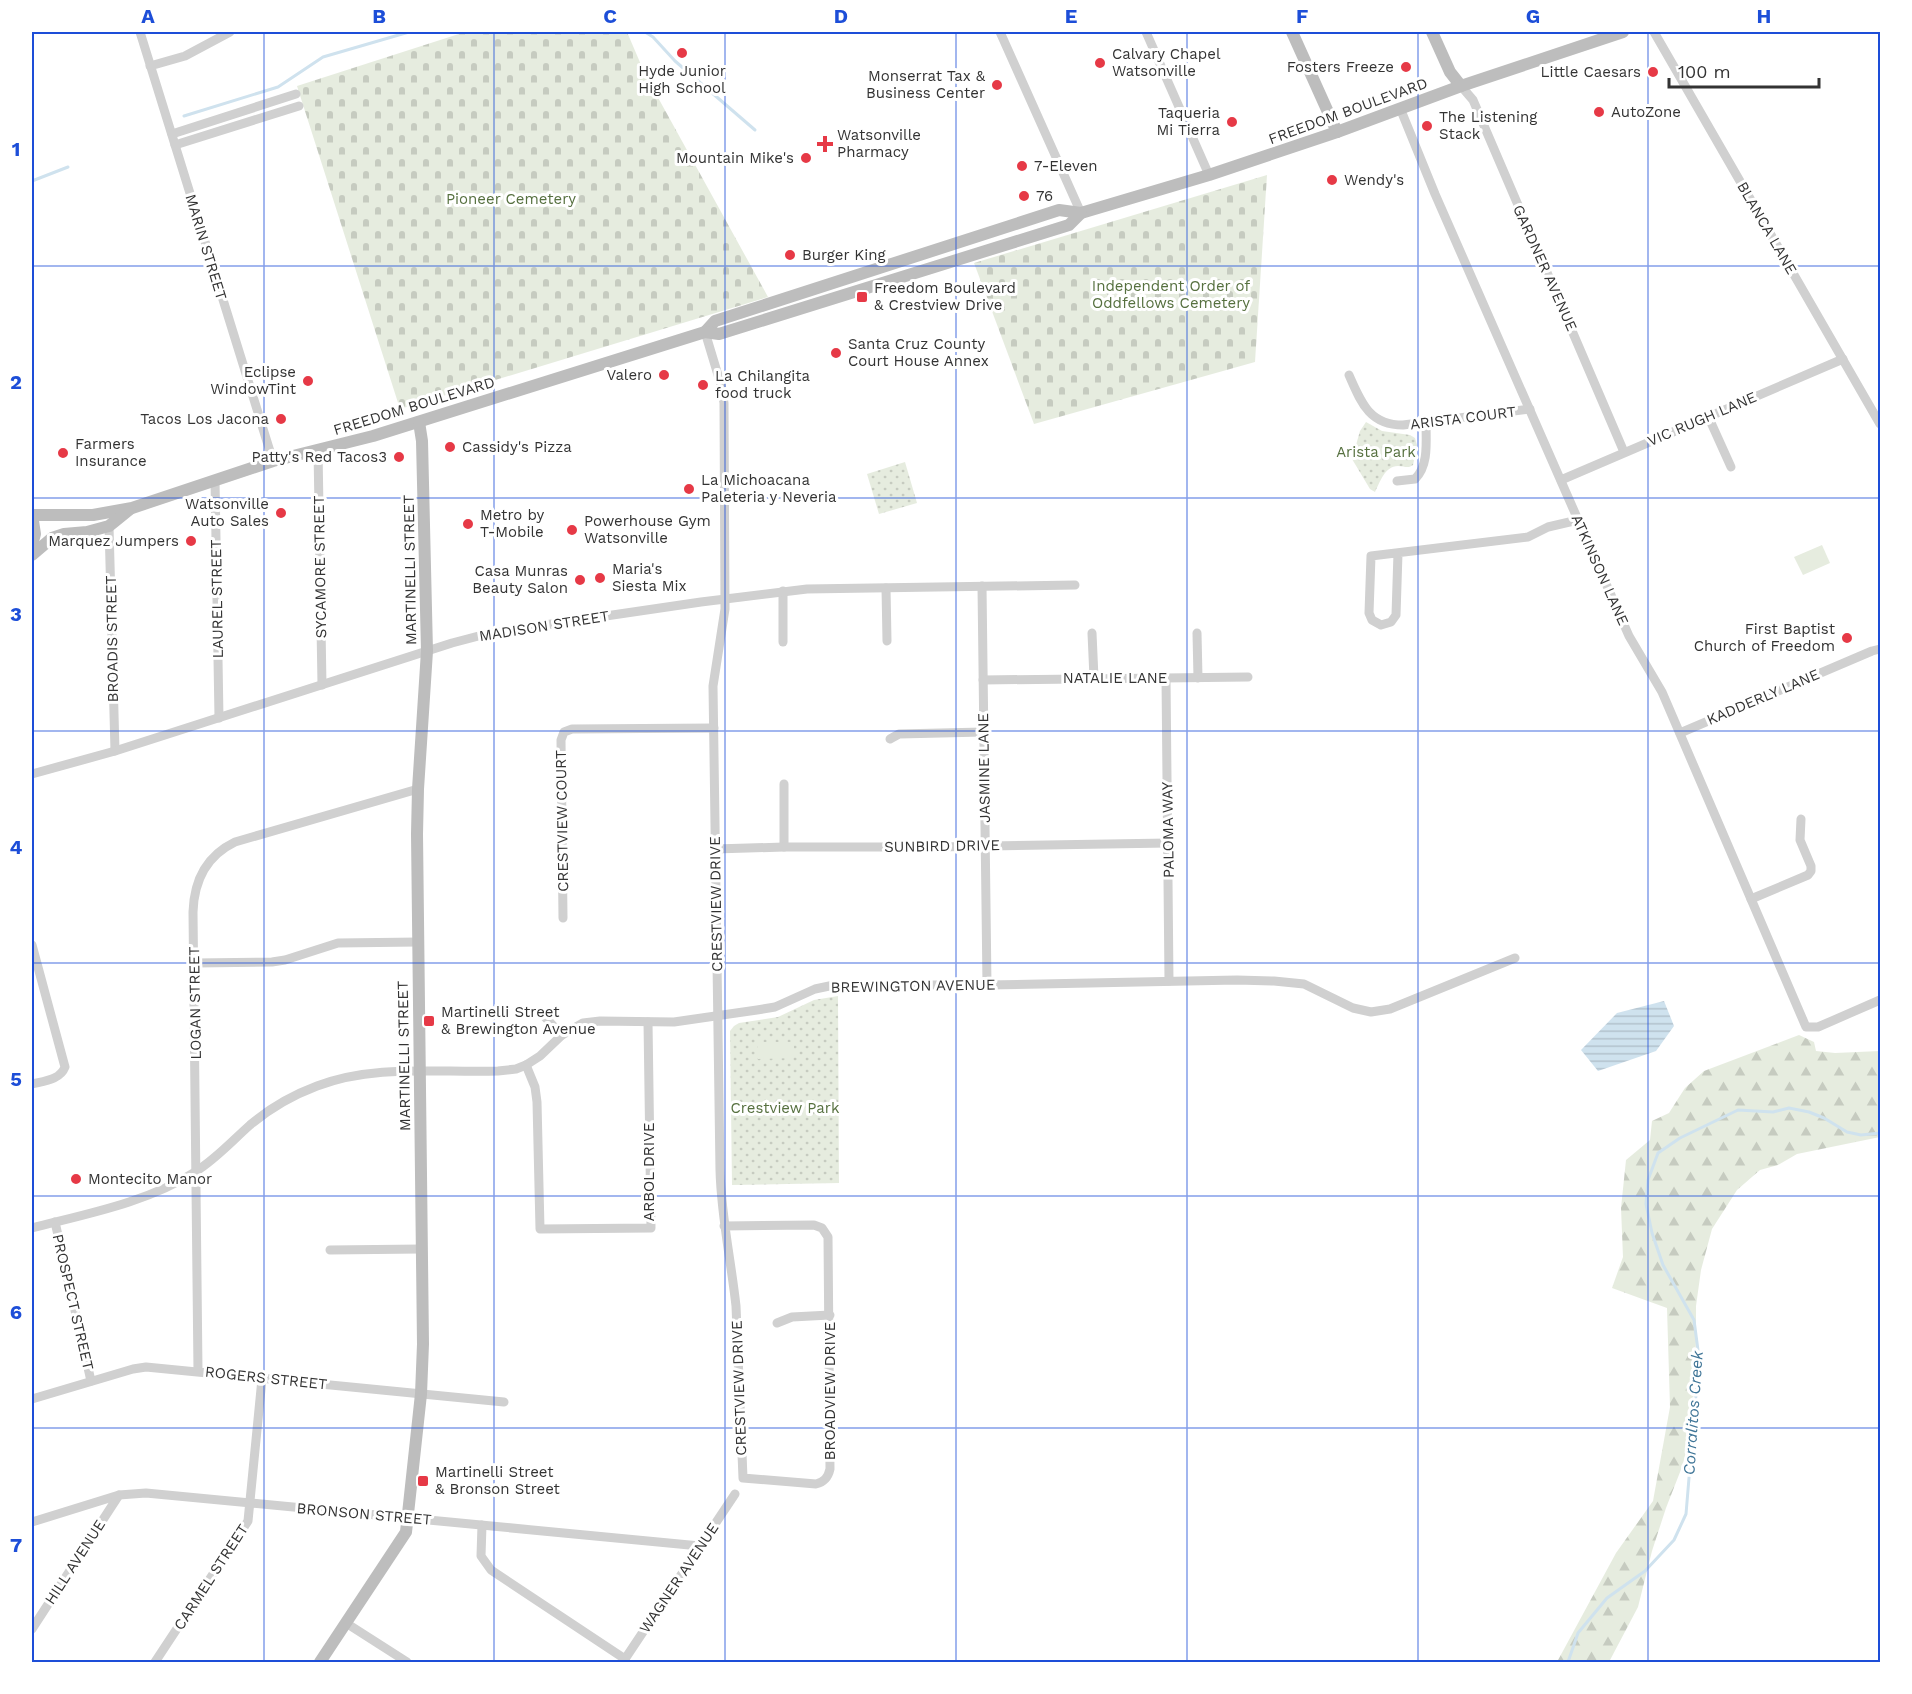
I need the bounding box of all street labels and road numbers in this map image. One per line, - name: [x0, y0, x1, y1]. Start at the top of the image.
- street label: FREEDOM BOULEVARD: [1266, 74, 1430, 148]
- street label: BLANCA LANE: [1733, 179, 1801, 277]
- street label: MARIN STREET: [181, 192, 231, 302]
- street label: GARDNER AVENUE: [1509, 202, 1581, 334]
- street label: FREEDOM BOULEVARD: [331, 373, 497, 439]
- street label: VIC RUGH LANE: [1645, 388, 1759, 450]
- street label: ARISTA COURT: [1409, 403, 1517, 433]
- street label: SYCAMORE STREET: [310, 495, 330, 639]
- street label: MARTINELLI STREET: [400, 495, 420, 645]
- street label: ATKINSON LANE: [1568, 512, 1632, 628]
- street label: LAUREL STREET: [207, 539, 227, 659]
- street label: BROADIS STREET: [102, 575, 122, 703]
- street label: MADISON STREET: [478, 607, 610, 645]
- street label: KADDERLY LANE: [1704, 665, 1822, 729]
- street label: NATALIE LANE: [1063, 669, 1167, 687]
- street label: JASMINE LANE: [974, 713, 994, 823]
- street label: CRESTVIEW COURT: [552, 750, 572, 892]
- street label: PALOMA WAY: [1158, 781, 1178, 878]
- street label: CRESTVIEW DRIVE: [706, 836, 726, 972]
- street label: SUNBIRD DRIVE: [884, 836, 1000, 856]
- street label: LOGAN STREET: [185, 946, 205, 1060]
- street label: BREWINGTON AVENUE: [830, 976, 996, 996]
- street label: MARTINELLI STREET: [394, 981, 414, 1131]
- street label: ARBOL DRIVE: [640, 1122, 658, 1222]
- street label: PROSPECT STREET: [49, 1232, 97, 1372]
- street label: CRESTVIEW DRIVE: [728, 1320, 750, 1456]
- street label: BROADVIEW DRIVE: [821, 1322, 839, 1460]
- street label: ROGERS STREET: [204, 1363, 328, 1393]
- street label: BRONSON STREET: [296, 1499, 432, 1529]
- street label: HILL AVENUE: [41, 1516, 109, 1608]
- street label: WAGNER AVENUE: [636, 1520, 722, 1636]
- street label: CARMEL STREET: [170, 1521, 252, 1633]

